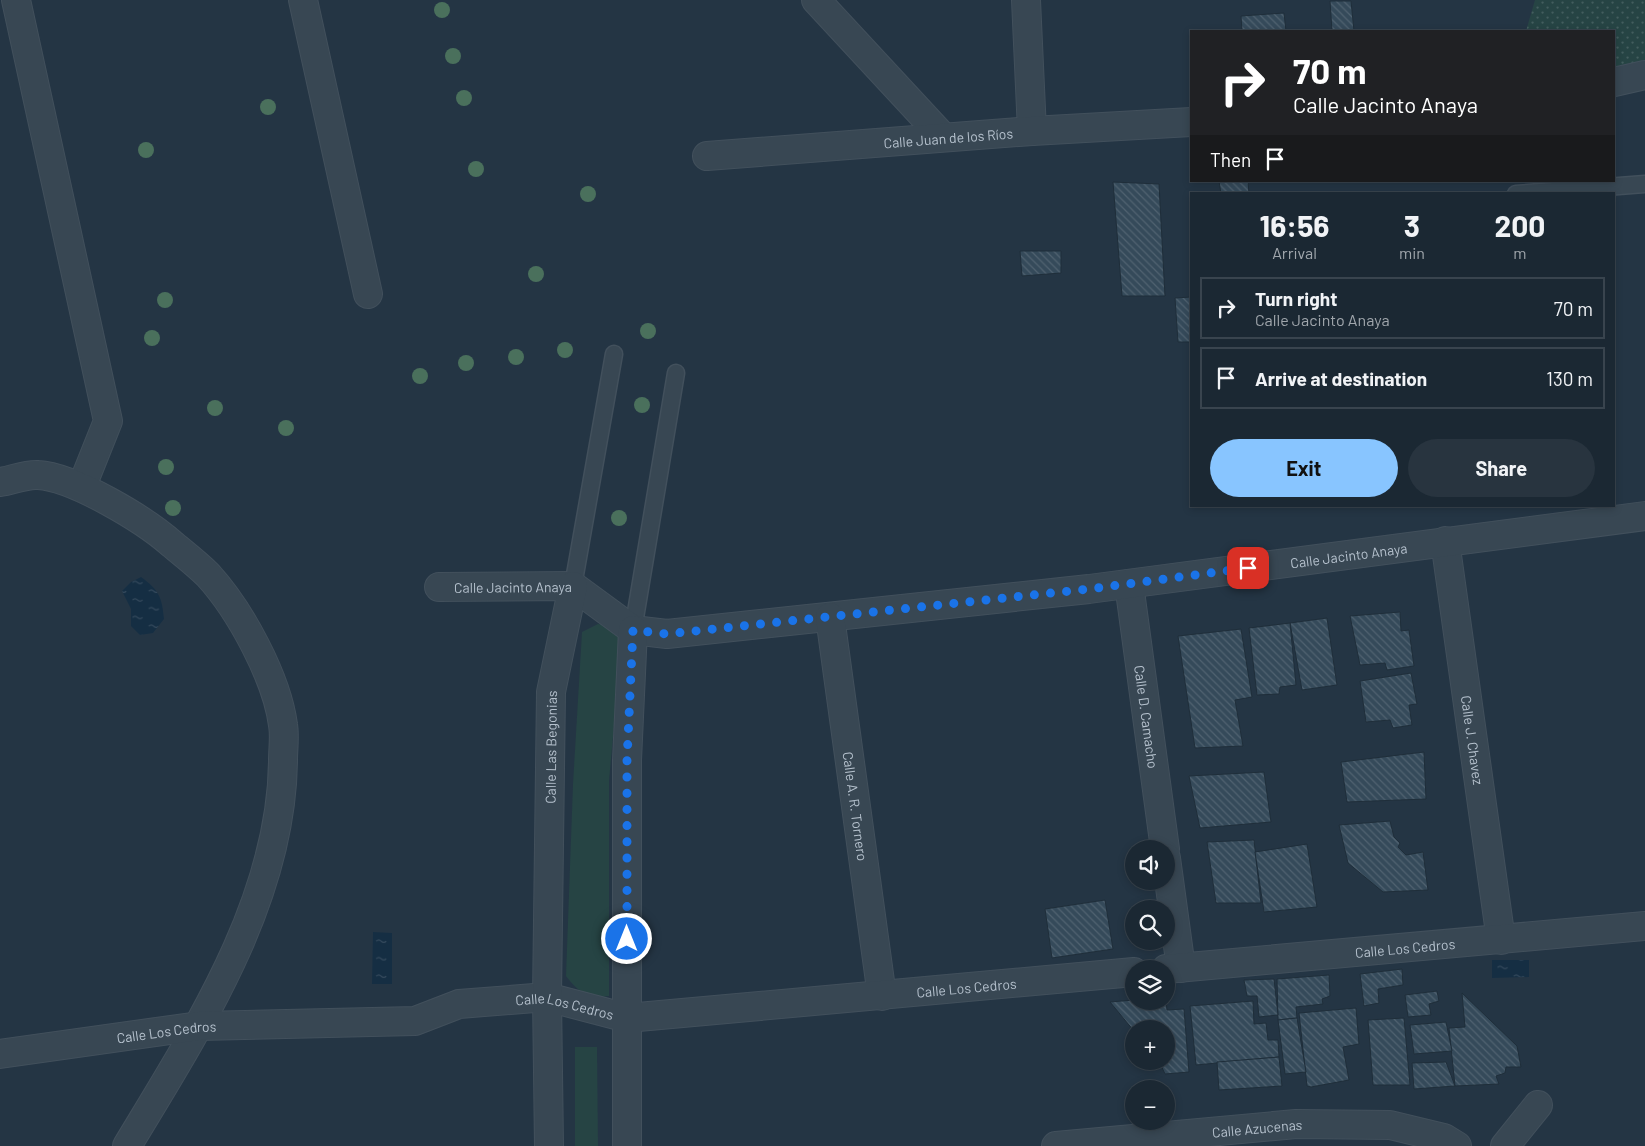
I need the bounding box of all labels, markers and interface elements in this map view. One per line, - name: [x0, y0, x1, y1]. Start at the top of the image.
- text: 70 m: [1293, 49, 1367, 91]
- icon: right: [1210, 50, 1275, 115]
- text: Calle Jacinto Anaya: [1293, 91, 1478, 117]
- street label: Calle Juan de los Ríos: [883, 124, 1014, 151]
- icon: arrive: [1261, 145, 1289, 173]
- text: Then: [1210, 148, 1251, 171]
- text: 16:56: [1260, 207, 1329, 243]
- text: 3: [1404, 207, 1420, 243]
- text: 200: [1494, 207, 1545, 243]
- text: Arrival: [1272, 243, 1317, 262]
- text: min: [1399, 243, 1425, 262]
- text: m: [1513, 243, 1527, 262]
- text: Turn right: [1255, 287, 1337, 310]
- icon: right: [1212, 294, 1240, 322]
- text: 70 m: [1554, 297, 1593, 320]
- text: Calle Jacinto Anaya: [1255, 310, 1390, 329]
- icon: arrive: [1212, 364, 1240, 392]
- text: Arrive at destination: [1255, 367, 1427, 390]
- text: 130 m: [1546, 367, 1593, 390]
- button: Exit: [1210, 439, 1398, 497]
- button: Share: [1408, 439, 1595, 497]
- street label: Calle Jacinto Anaya: [1289, 539, 1408, 571]
- pin: [1227, 547, 1269, 589]
- icon: arrive: [1234, 554, 1262, 582]
- street label: Calle Jacinto Anaya: [454, 578, 572, 595]
- street label: Calle D. Camacho: [1132, 664, 1162, 770]
- street label: Calle Las Begonias: [541, 690, 560, 804]
- street label: Calle J. Chavez: [1458, 694, 1488, 786]
- street label: Calle A. R. Tornero: [840, 750, 872, 862]
- map controls: [1125, 840, 1175, 1130]
- button: sound: [1125, 840, 1175, 890]
- button: search: [1125, 900, 1175, 950]
- position arrow: [600, 912, 652, 964]
- street label: Calle Los Cedros: [1354, 935, 1456, 960]
- button: layers: [1125, 960, 1175, 1010]
- street label: Calle Los Cedros: [916, 974, 1017, 1000]
- street label: Calle Los Cedros: [515, 988, 616, 1023]
- street label: Calle Los Cedros: [115, 1017, 217, 1046]
- button: +: [1125, 1020, 1175, 1070]
- button: −: [1125, 1080, 1175, 1130]
- street label: Calle Azucenas: [1211, 1115, 1303, 1140]

